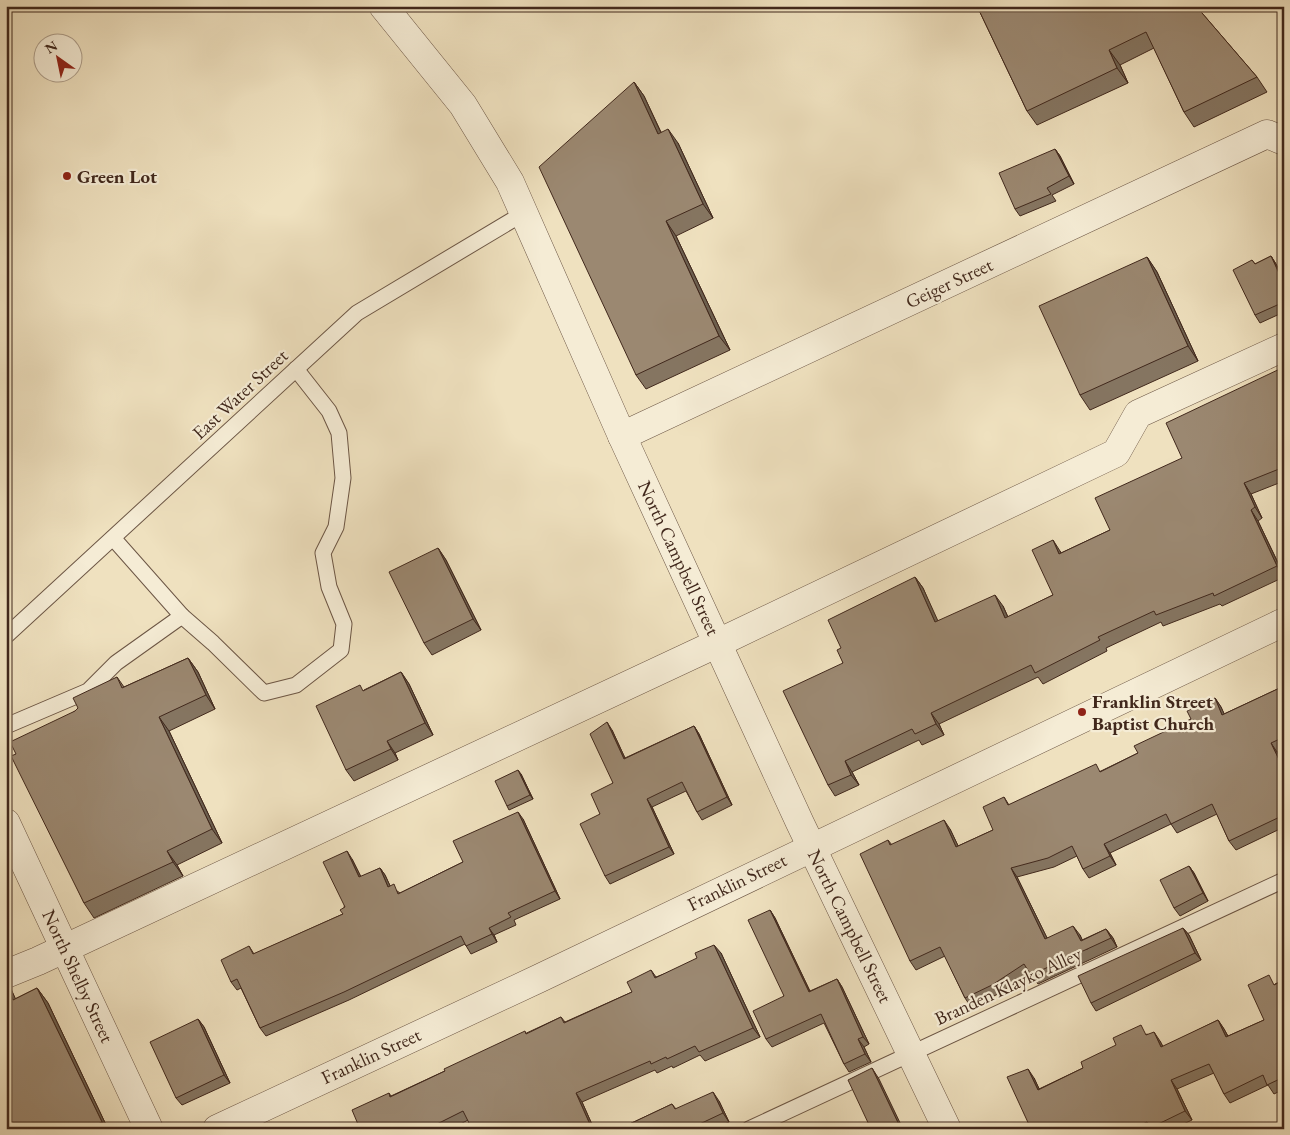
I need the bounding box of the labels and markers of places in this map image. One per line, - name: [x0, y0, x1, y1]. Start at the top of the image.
- place label: Green Lot: [77, 164, 157, 189]
- marker: Green Lot: [61, 170, 73, 182]
- place label: Franklin Street Baptist Church: [1092, 689, 1215, 736]
- marker: Franklin Street Baptist Church: [1076, 706, 1088, 718]

